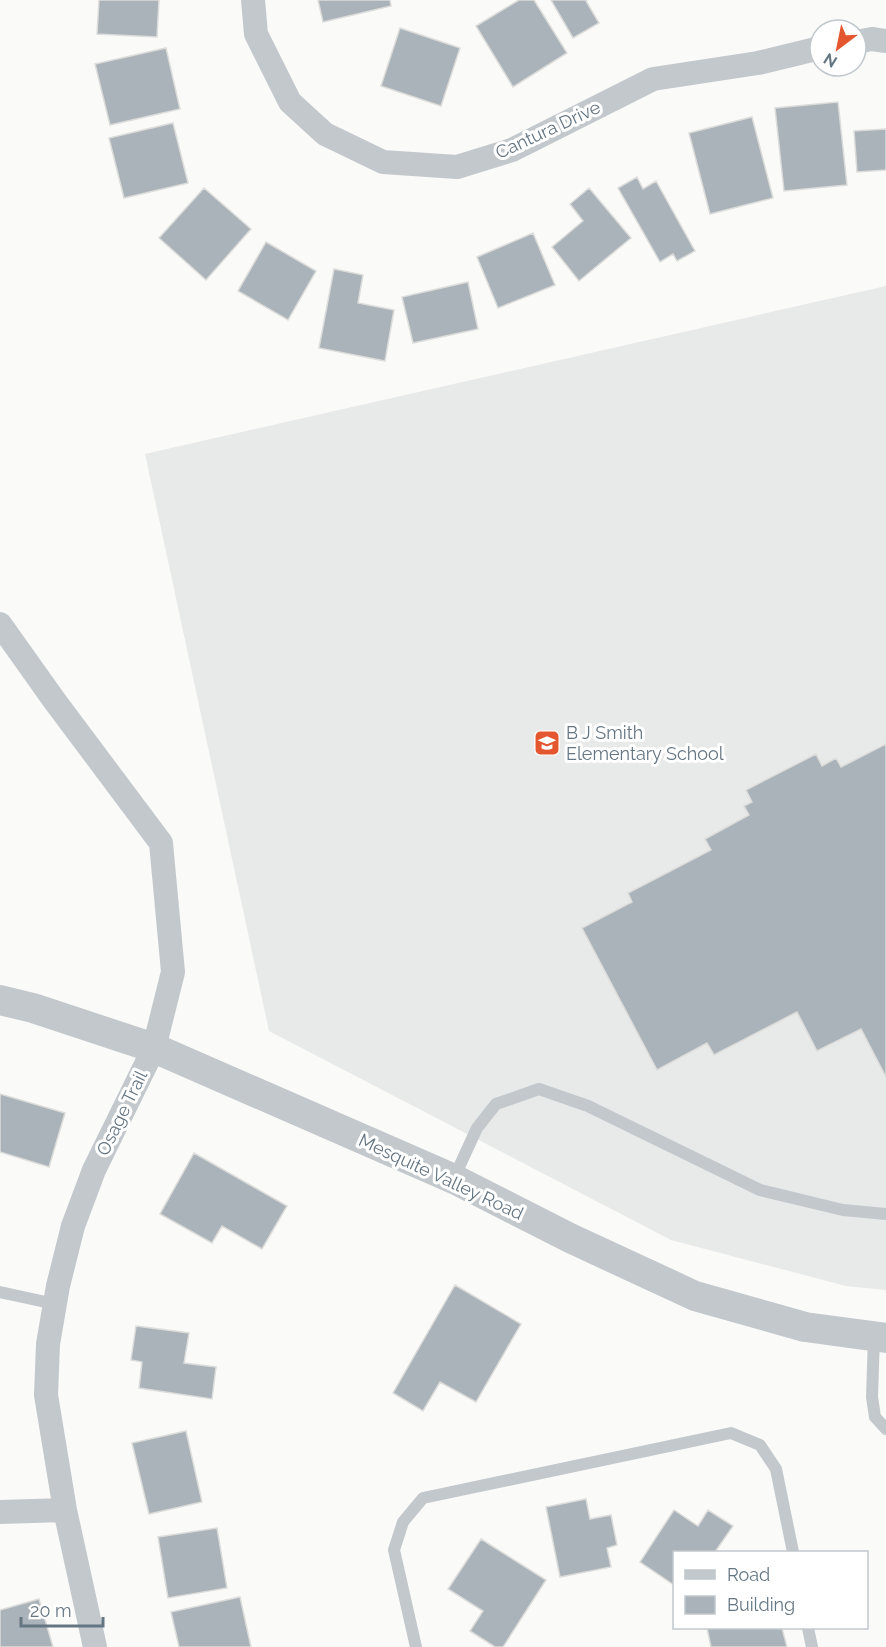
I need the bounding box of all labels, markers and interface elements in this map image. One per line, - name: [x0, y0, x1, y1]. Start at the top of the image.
- north arrow: [808, 18, 868, 78]
- text: N: [820, 49, 841, 72]
- street label: Cantura Drive: [492, 96, 604, 163]
- place label: B J Smith Elementary School: [566, 722, 724, 764]
- school or university icon: B J Smith Elementary School: [532, 728, 562, 758]
- street label: Osage Trail: [92, 1067, 151, 1159]
- street label: Mesquite Valley Road: [356, 1129, 527, 1224]
- legend: [673, 1551, 868, 1629]
- text: Road: [727, 1564, 770, 1585]
- scale bar: [21, 1590, 104, 1628]
- text: Building: [727, 1594, 795, 1615]
- text: 20 m: [30, 1600, 72, 1621]

